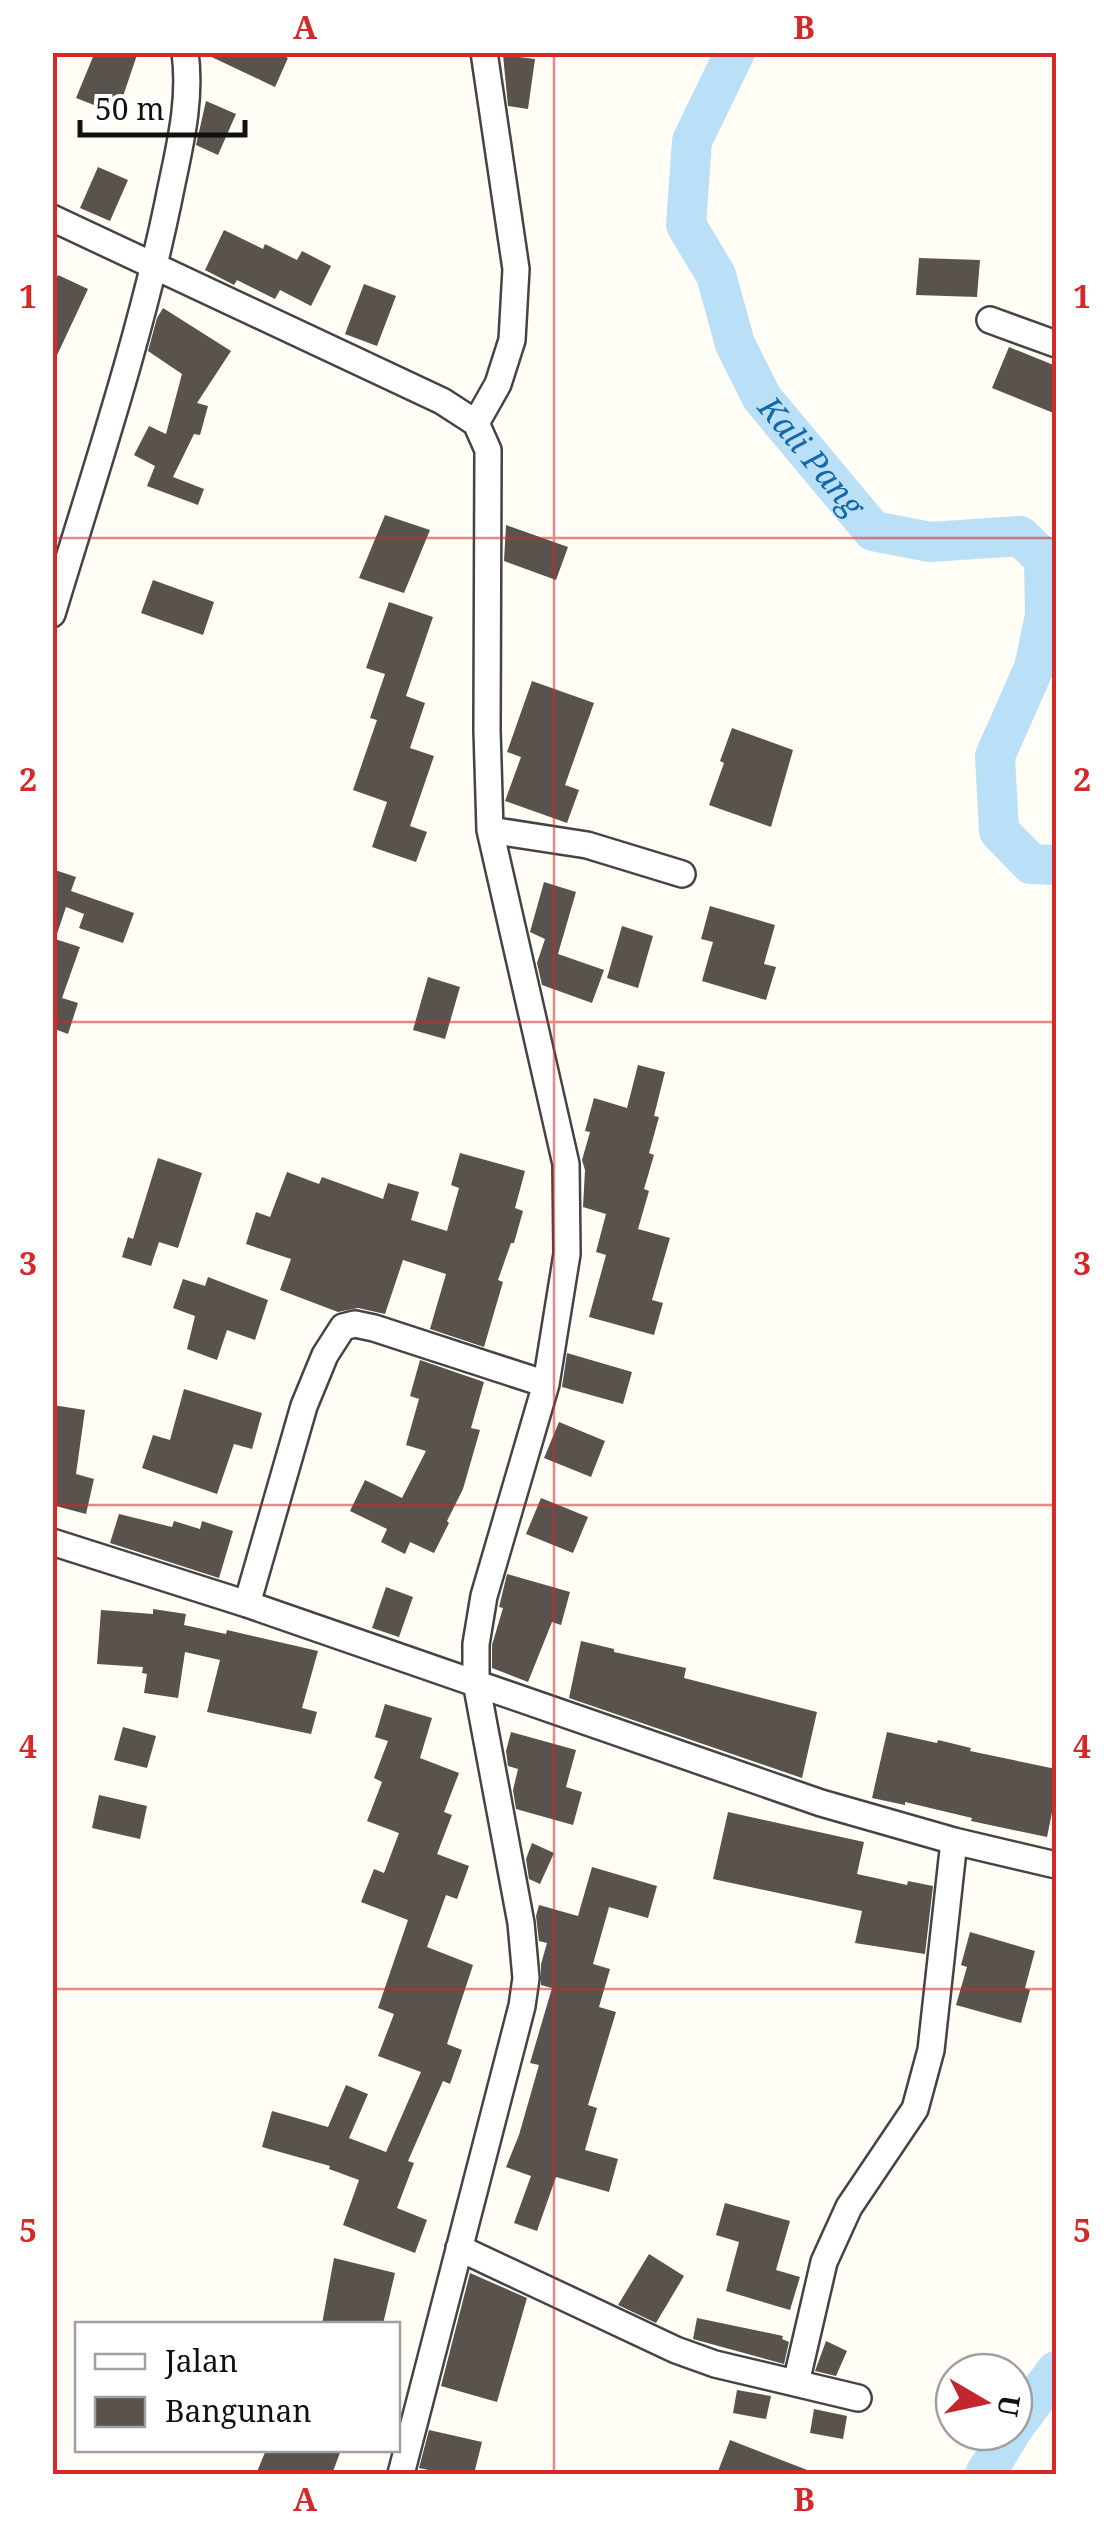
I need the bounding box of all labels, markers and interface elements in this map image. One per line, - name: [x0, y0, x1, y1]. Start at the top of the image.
- text: A: [293, 5, 318, 48]
- text: B: [793, 5, 815, 48]
- scale bar: [80, 75, 245, 137]
- text: 50 m: [95, 88, 165, 129]
- text: 1: [19, 274, 37, 317]
- text: 1: [1073, 274, 1091, 317]
- water label: Kali Pang: [749, 386, 876, 527]
- text: 2: [19, 757, 37, 800]
- text: 2: [1073, 757, 1091, 800]
- text: 3: [19, 1241, 37, 1284]
- text: 3: [1073, 1241, 1091, 1284]
- text: 4: [19, 1724, 37, 1767]
- text: 4: [1073, 1724, 1091, 1767]
- text: 5: [19, 2208, 37, 2251]
- text: 5: [1073, 2208, 1091, 2251]
- legend: [75, 2322, 400, 2452]
- text: Jalan: [164, 2340, 238, 2381]
- north arrow: [934, 2352, 1034, 2452]
- text: Bangunan: [165, 2390, 312, 2431]
- text: U: [989, 2393, 1030, 2419]
- text: A: [293, 2477, 318, 2520]
- text: B: [793, 2477, 815, 2520]

